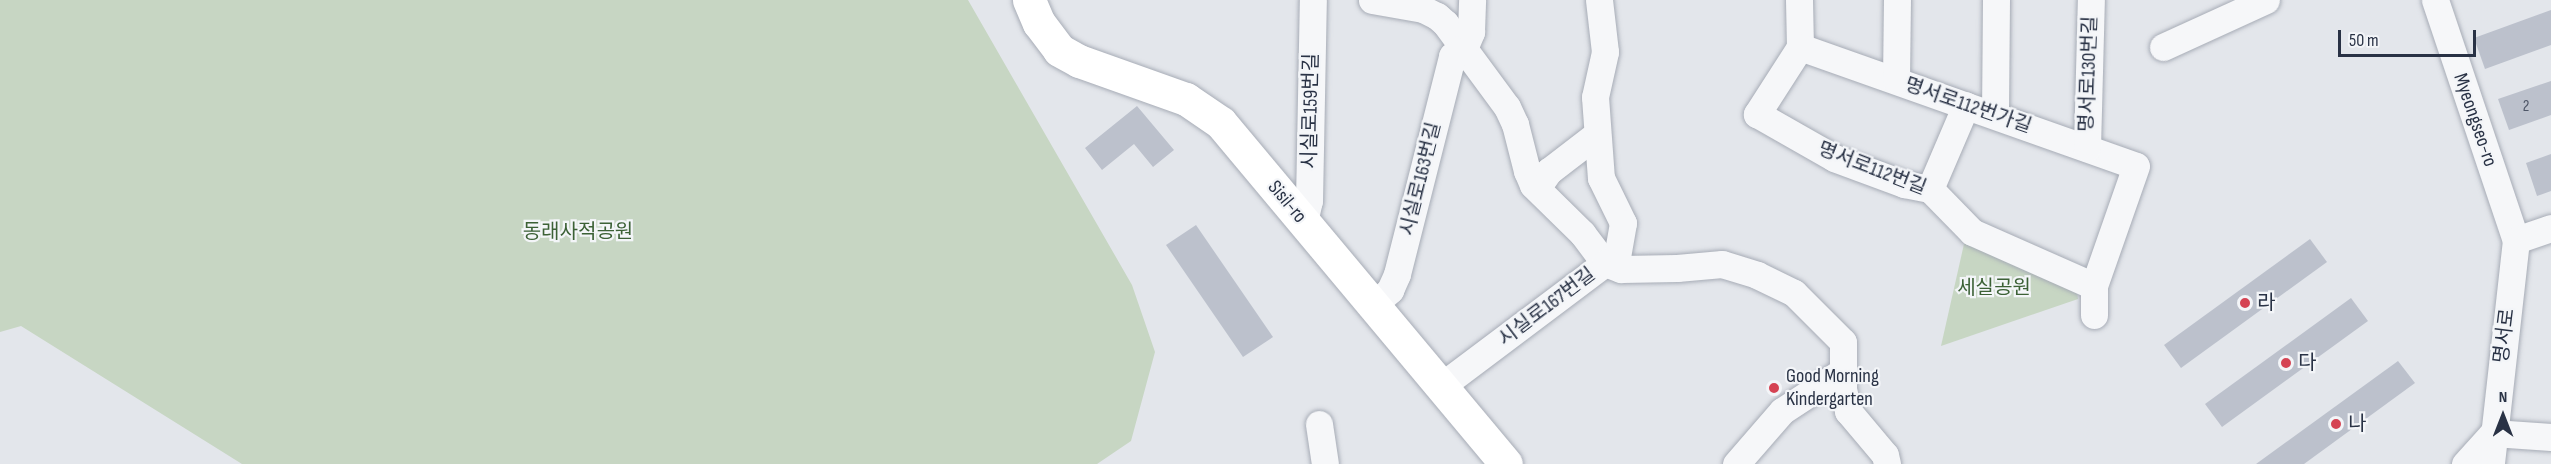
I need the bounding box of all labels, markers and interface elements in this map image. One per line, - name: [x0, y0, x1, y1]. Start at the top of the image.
- street label: 명서로130번길: [2075, 15, 2103, 133]
- scale bar: [2341, 18, 2479, 56]
- text: 50 m: [2349, 30, 2379, 51]
- street label: 시실로159번길: [1298, 53, 1324, 169]
- street label: Myeongseo-ro: [2448, 70, 2502, 170]
- street label: 명서로112번가길: [1901, 73, 2035, 139]
- house number: 2: [2523, 97, 2529, 117]
- street label: 시실로163번길: [1395, 120, 1447, 238]
- street label: 명서로112번길: [1814, 137, 1930, 201]
- street label: Sisil-ro: [1262, 176, 1312, 228]
- park label: 동래사적공원: [523, 220, 633, 244]
- street label: 시실로167번길: [1494, 263, 1600, 351]
- park label: 세실공원: [1957, 276, 2031, 300]
- place label: 라: [2257, 291, 2275, 315]
- marker: 라: [2238, 296, 2252, 310]
- street label: 명서로: [2490, 307, 2520, 365]
- place label: 다: [2298, 351, 2316, 375]
- marker: 다: [2279, 356, 2293, 370]
- place label: Good Morning Kindergarten: [1786, 365, 1879, 412]
- marker: Good Morning Kindergarten: [1767, 381, 1781, 395]
- north arrow: [2473, 386, 2533, 446]
- text: N: [2499, 388, 2507, 407]
- place label: 나: [2348, 412, 2366, 436]
- marker: 나: [2329, 417, 2343, 431]

